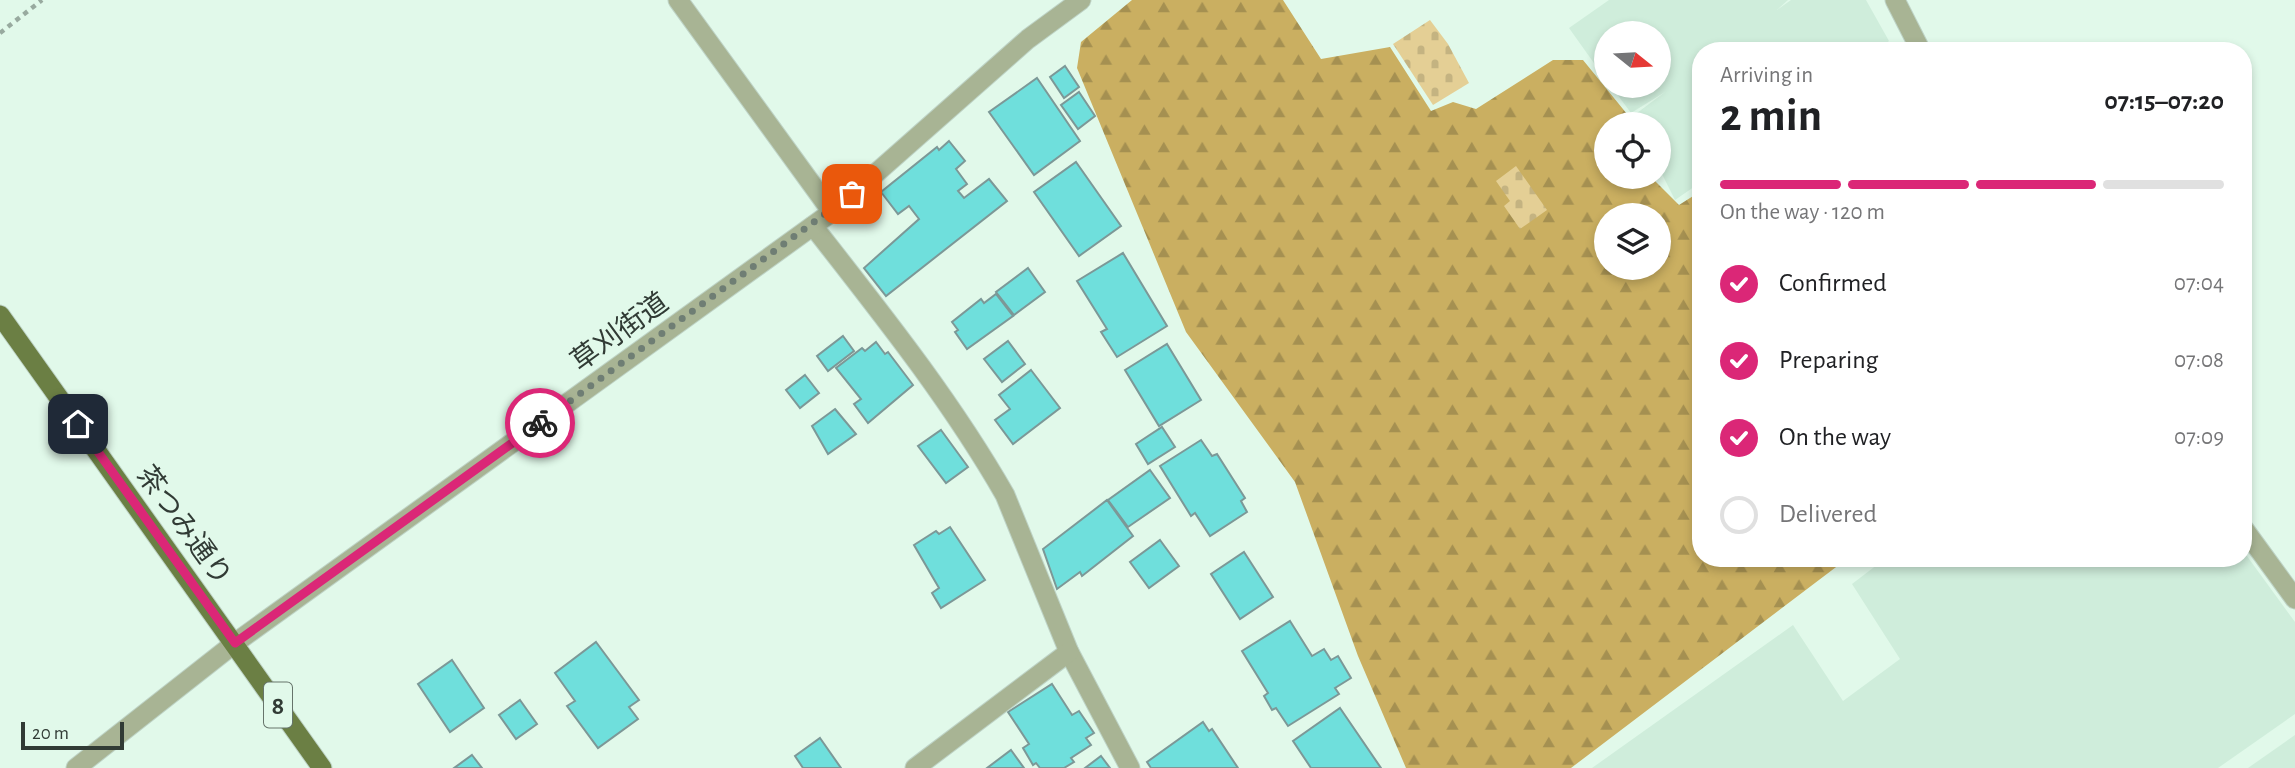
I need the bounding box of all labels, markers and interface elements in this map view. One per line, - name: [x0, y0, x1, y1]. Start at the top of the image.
- north arrow: [1594, 21, 1671, 98]
- map controls: [1594, 21, 1671, 280]
- text: Arriving in: [1720, 64, 1813, 87]
- text: 07:15–07:20: [2104, 88, 2224, 114]
- text: 2 min: [1720, 93, 1822, 139]
- button: locate: [1594, 112, 1671, 189]
- pin: [822, 164, 882, 224]
- icon: bag: [833, 175, 871, 213]
- text: On the way · 120 m: [1720, 201, 1885, 224]
- button: layers: [1594, 203, 1671, 280]
- icon: check: [1720, 265, 1758, 303]
- text: Confirmed: [1779, 270, 1887, 296]
- text: 07:04: [2174, 272, 2224, 295]
- street label: 草刈街道: [565, 287, 674, 377]
- icon: check: [1720, 342, 1758, 380]
- text: Preparing: [1779, 347, 1878, 373]
- text: 07:08: [2174, 349, 2224, 372]
- courier: [505, 388, 575, 458]
- pin: [48, 394, 108, 454]
- icon: bike: [521, 404, 559, 442]
- icon: home: [59, 405, 97, 443]
- icon: check: [1720, 419, 1758, 457]
- text: On the way: [1779, 424, 1891, 450]
- text: 07:09: [2174, 426, 2224, 449]
- street label: 茶つみ通り: [131, 460, 237, 591]
- text: Delivered: [1779, 501, 1877, 527]
- road number: 8: [264, 682, 292, 727]
- scale bar: [21, 719, 124, 751]
- text: 20 m: [32, 724, 69, 743]

